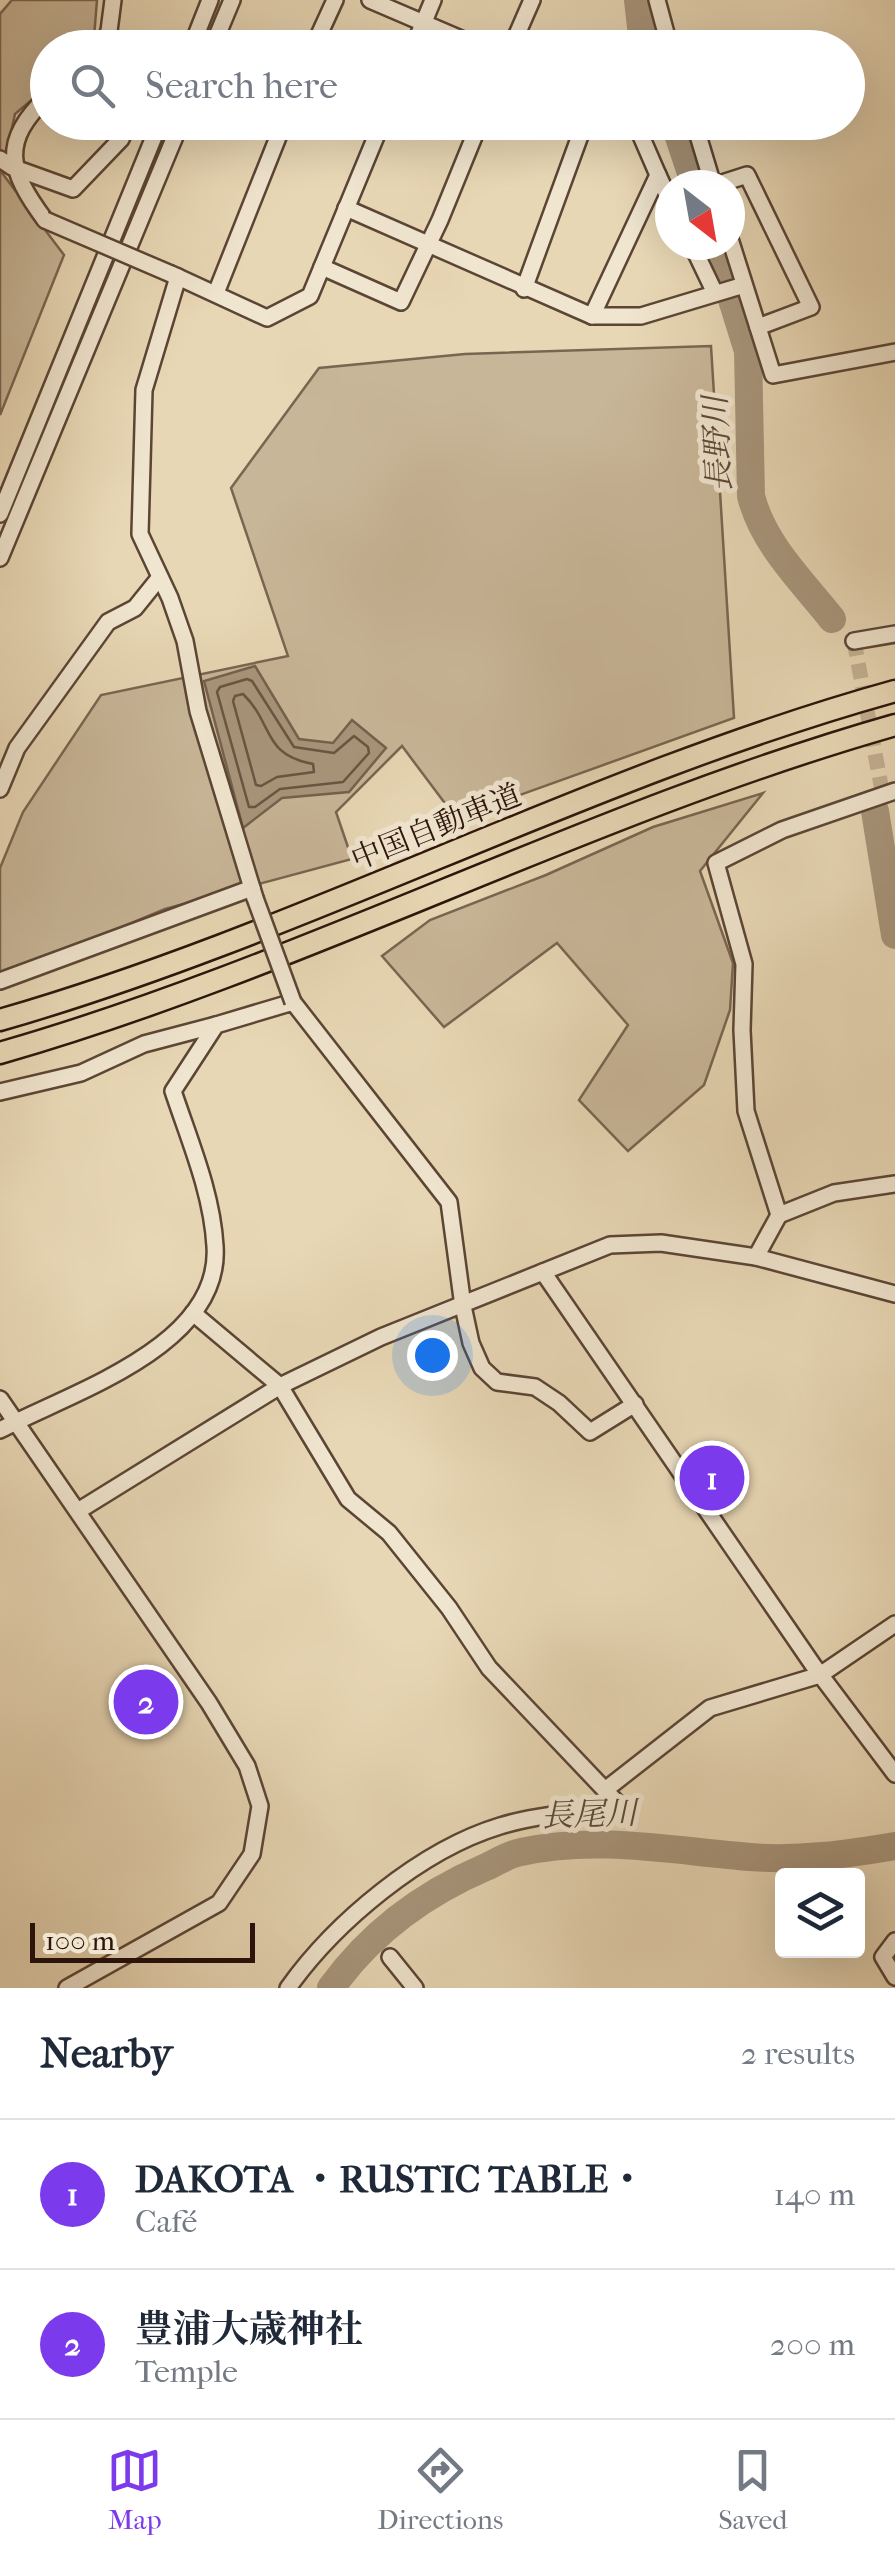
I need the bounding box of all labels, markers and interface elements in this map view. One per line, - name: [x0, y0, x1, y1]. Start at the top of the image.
- search box: [30, 30, 865, 140]
- icon: search: [65, 58, 120, 113]
- text: Search here: [145, 63, 338, 108]
- north arrow: [655, 170, 745, 260]
- water label: 長野川: [696, 392, 738, 493]
- street label: 中国自動車道: [346, 778, 526, 877]
- your location: [407, 1330, 458, 1381]
- pin: 1: [680, 1440, 744, 1516]
- pin: 2: [114, 1664, 178, 1740]
- water label: 長尾川: [540, 1794, 641, 1835]
- map controls: [775, 1868, 865, 1958]
- button: layers: [775, 1868, 865, 1958]
- scale bar: [30, 1918, 255, 1962]
- text: 100 m: [45, 1924, 115, 1957]
- text: Nearby: [40, 2029, 172, 2078]
- text: 2 results: [741, 2035, 855, 2072]
- text: DAKOTA ・RUSTIC TABLE・: [135, 2157, 646, 2202]
- text: 1: [67, 2176, 78, 2213]
- text: 140 m: [774, 2176, 855, 2213]
- text: Café: [135, 2203, 197, 2240]
- text: 豊浦大歳神社: [135, 2307, 363, 2352]
- text: 2: [64, 2326, 81, 2363]
- text: 200 m: [770, 2326, 855, 2363]
- text: Temple: [135, 2353, 238, 2390]
- tab: Map: [107, 2443, 162, 2536]
- tab: Directions: [377, 2443, 503, 2536]
- tab: Saved: [718, 2443, 788, 2536]

